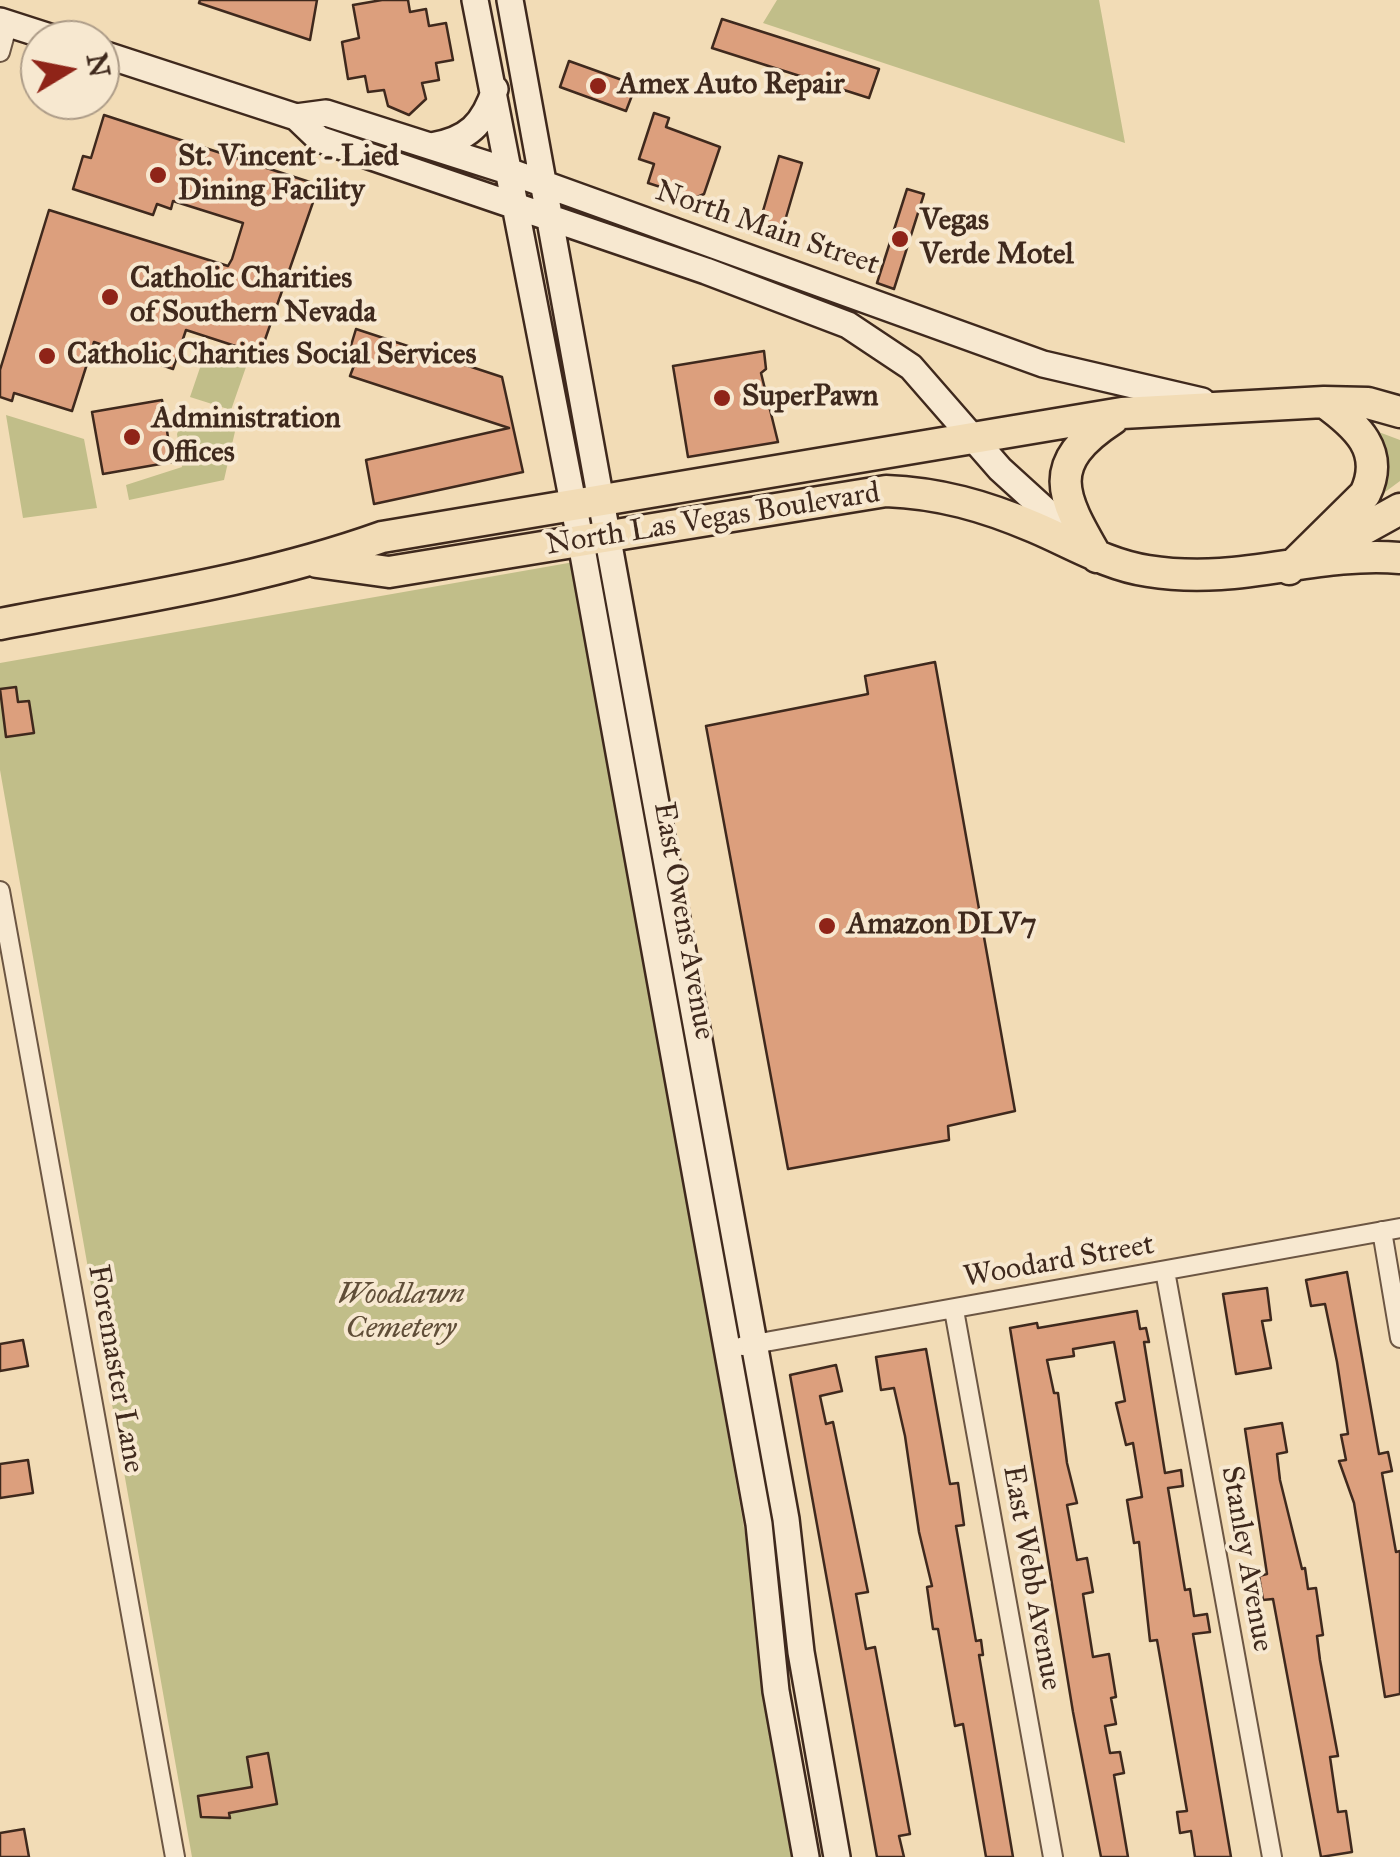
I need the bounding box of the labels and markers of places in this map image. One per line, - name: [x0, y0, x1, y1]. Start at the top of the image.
- place label: Amex Auto Repair: [618, 68, 844, 104]
- marker: Amex Auto Repair: [587, 75, 609, 97]
- place label: St. Vincent - Lied Dining Facility: [178, 140, 399, 210]
- marker: St. Vincent - Lied Dining Facility: [147, 164, 169, 186]
- place label: Vegas Verde Motel: [920, 204, 1074, 274]
- marker: Vegas Verde Motel: [889, 228, 911, 250]
- place label: Catholic Charities of Southern Nevada: [130, 262, 376, 332]
- marker: Catholic Charities of Southern Nevada: [99, 286, 121, 308]
- place label: Catholic Charities Social Services: [67, 338, 477, 374]
- marker: Catholic Charities Social Services: [36, 345, 58, 367]
- place label: SuperPawn: [742, 380, 878, 416]
- marker: SuperPawn: [711, 387, 733, 409]
- place label: Administration Offices: [152, 402, 341, 472]
- marker: Administration Offices: [121, 426, 143, 448]
- place label: Amazon DLV7: [847, 908, 1037, 944]
- marker: Amazon DLV7: [816, 915, 838, 937]

